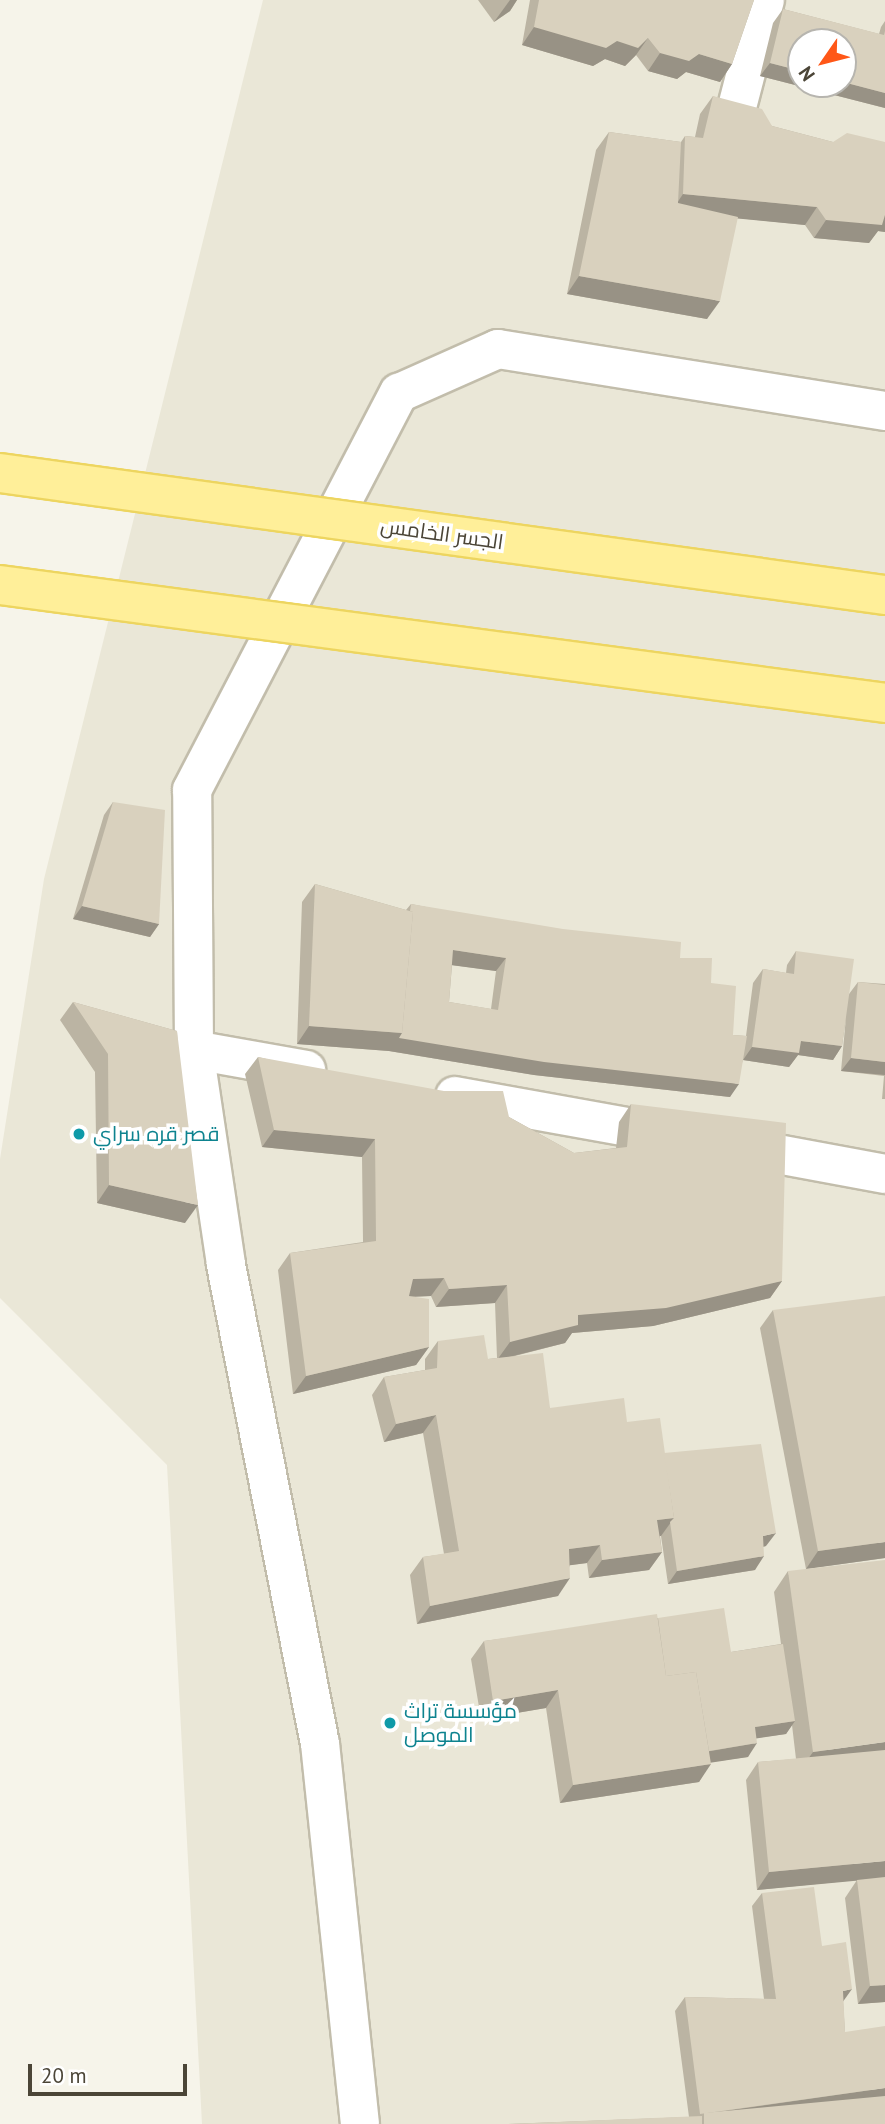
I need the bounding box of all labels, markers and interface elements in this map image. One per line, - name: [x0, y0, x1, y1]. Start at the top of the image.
- north arrow: [787, 28, 857, 98]
- text: N: [793, 62, 820, 86]
- street label: الجسر الخامس: [379, 513, 505, 555]
- place label: قصر قره سراي: [93, 1121, 220, 1147]
- marker: قصر قره سراي: [71, 1126, 87, 1142]
- place label: مؤسسة تراث الموصل: [404, 1698, 517, 1748]
- marker: مؤسسة تراث الموصل: [382, 1715, 398, 1731]
- scale bar: [32, 2050, 191, 2094]
- text: 20 m: [41, 2062, 87, 2089]

